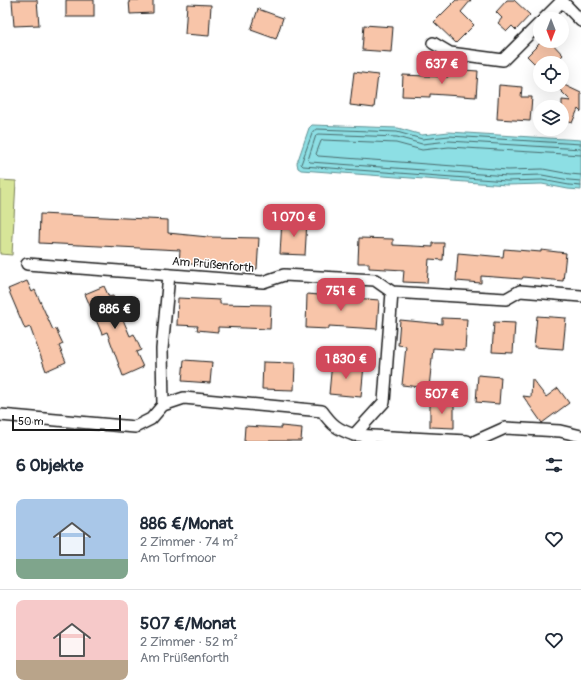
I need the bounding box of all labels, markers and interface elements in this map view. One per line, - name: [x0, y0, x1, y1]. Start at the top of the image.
- north arrow: [533, 12, 569, 48]
- map controls: [533, 12, 569, 136]
- pin: 637 €: [414, 51, 470, 85]
- text: 637 €: [425, 56, 459, 72]
- button: locate: [533, 56, 569, 92]
- button: layers: [533, 100, 569, 136]
- pin: 1 070 €: [257, 204, 331, 238]
- text: 1 070 €: [272, 209, 316, 225]
- street label: Am Prüßenforth: [171, 254, 255, 276]
- pin: 751 €: [313, 278, 369, 312]
- text: 751 €: [326, 283, 356, 299]
- pin: 886 €: [87, 296, 143, 330]
- text: 886 €: [99, 301, 131, 317]
- pin: 1 830 €: [309, 346, 383, 380]
- text: 1 830 €: [325, 351, 367, 367]
- pin: 507 €: [414, 381, 470, 415]
- text: 507 €: [425, 386, 459, 402]
- scale bar: [12, 413, 121, 432]
- text: 50 m: [18, 415, 44, 428]
- icon: filters: [543, 454, 565, 476]
- text: 6 Objekte: [16, 455, 83, 476]
- text: 886 €/Monat: [140, 513, 233, 534]
- icon: home: [48, 515, 96, 563]
- icon: heart: [543, 528, 565, 550]
- text: 2 Zimmer · 74 m²: [140, 534, 238, 550]
- text: Am Torfmoor: [140, 550, 216, 566]
- text: 507 €/Monat: [140, 613, 236, 634]
- icon: home: [48, 616, 96, 664]
- icon: heart: [543, 629, 565, 651]
- text: 2 Zimmer · 52 m²: [140, 634, 238, 650]
- text: Am Prüßenforth: [140, 650, 229, 666]

